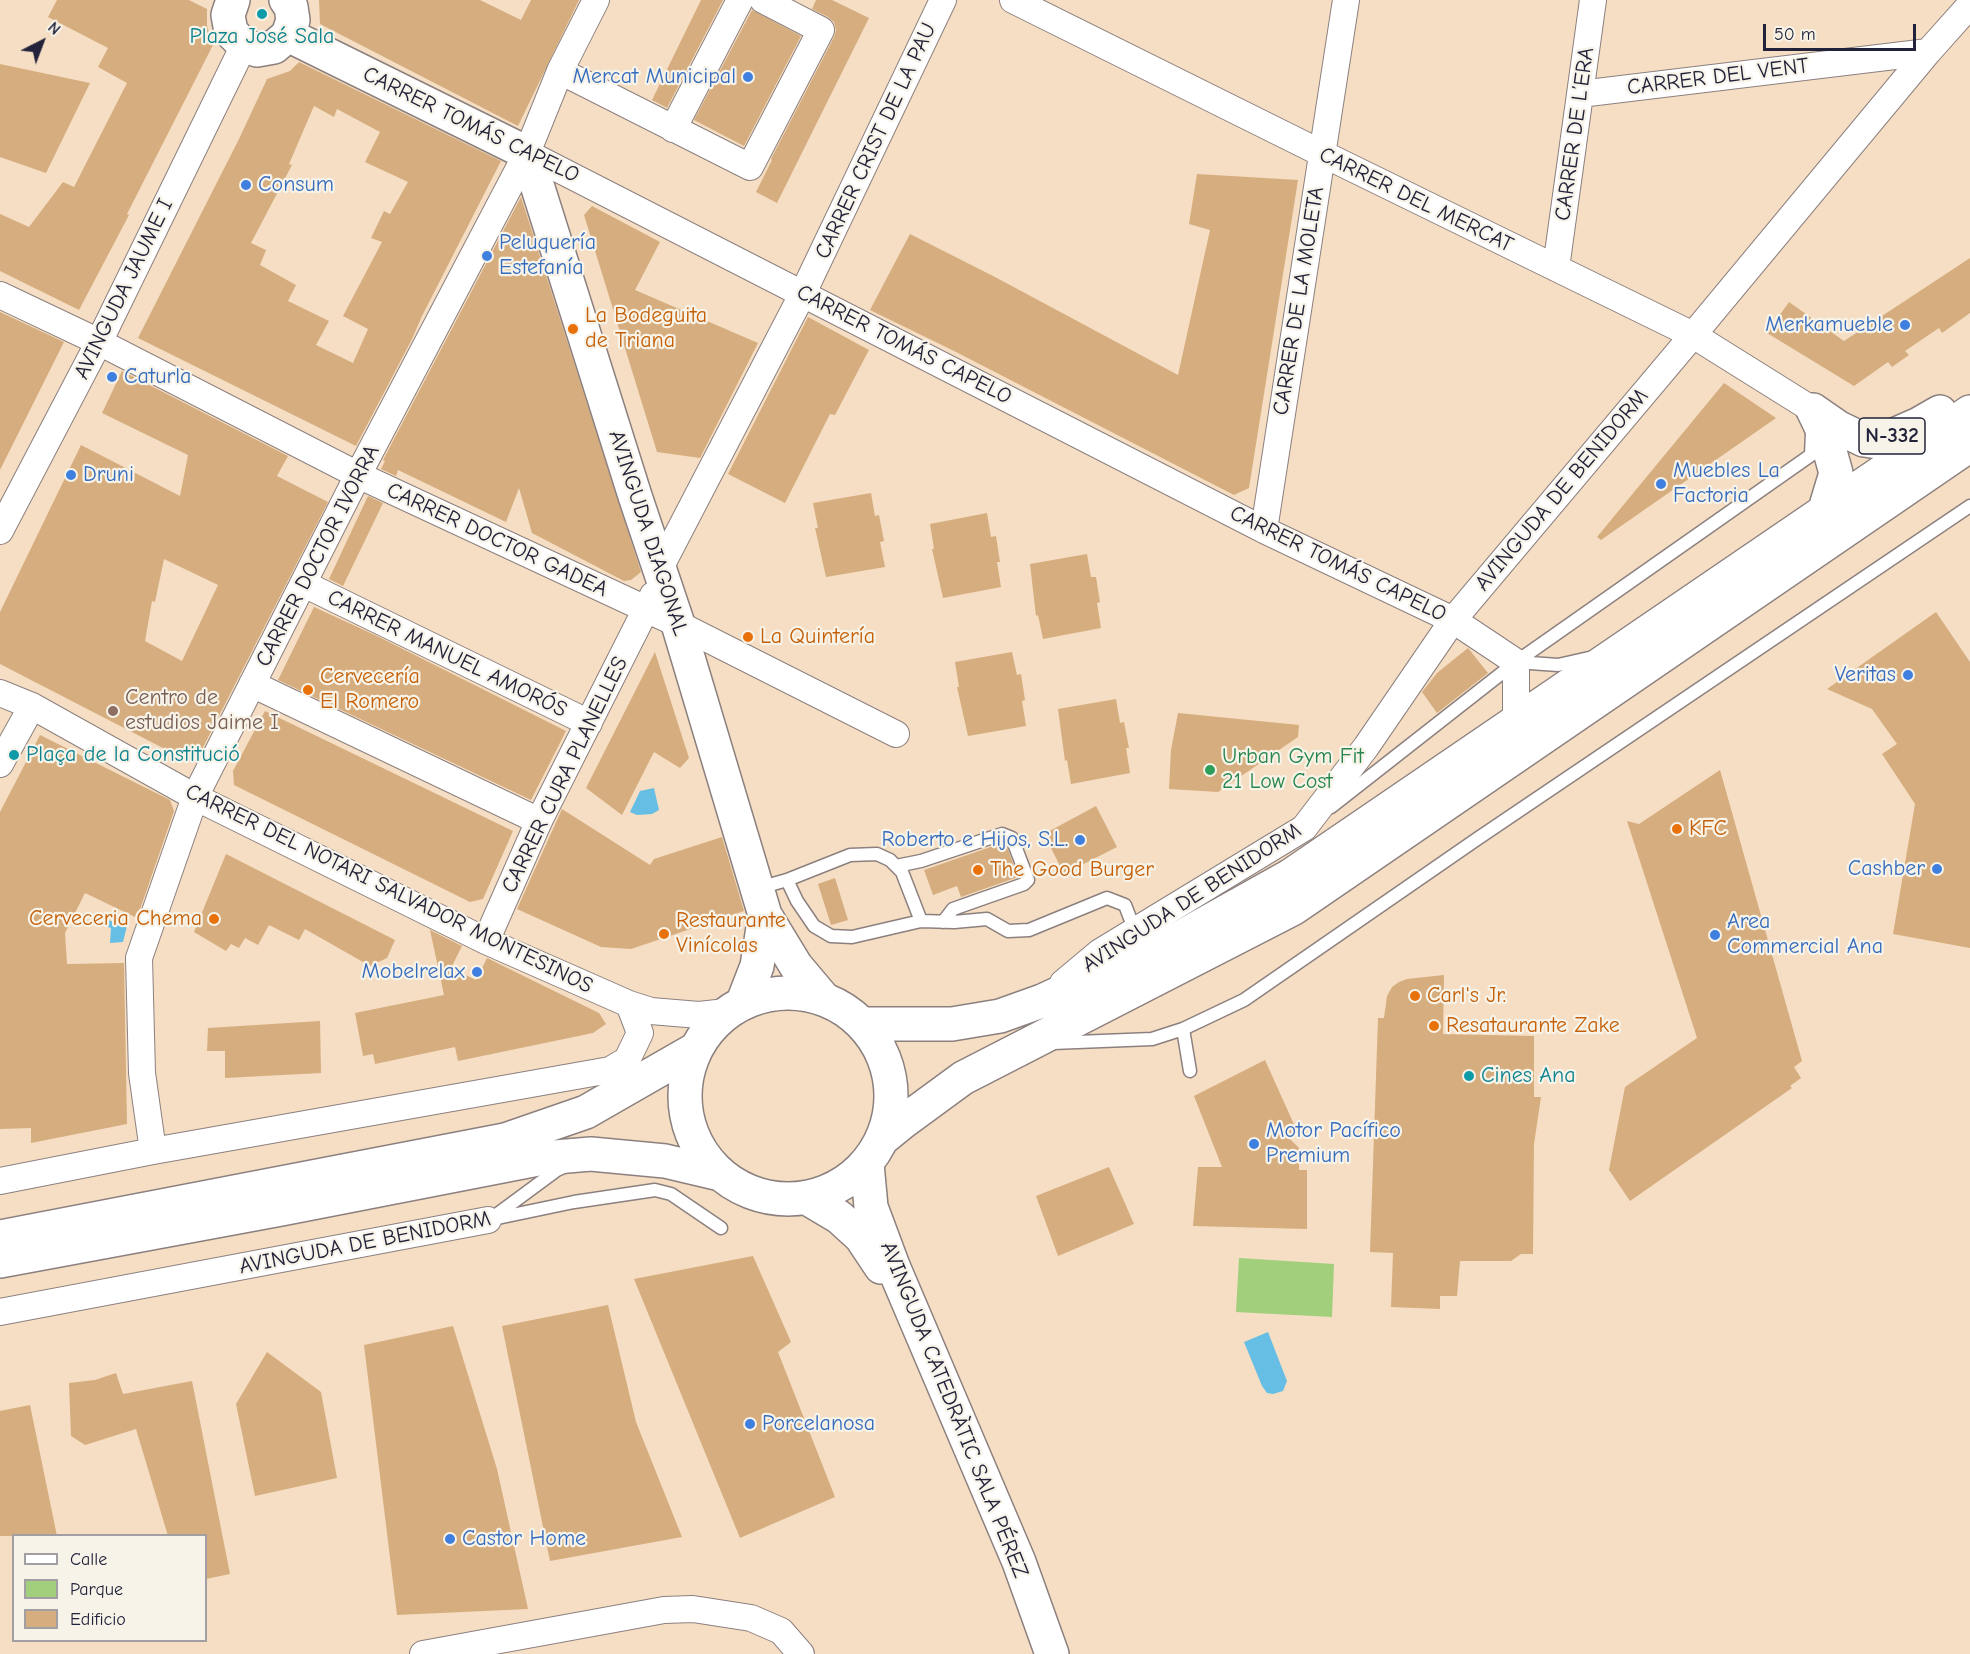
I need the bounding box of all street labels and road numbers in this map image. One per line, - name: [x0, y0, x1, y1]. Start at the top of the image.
- street label: CARRER CRIST DE LA PAU: [810, 19, 942, 263]
- street label: CARRER DE L’ERA: [1550, 46, 1600, 222]
- street label: CARRER DEL VENT: [1626, 53, 1810, 101]
- street label: CARRER TOMÁS CAPELO: [358, 61, 584, 189]
- street label: CARRER DEL MERCAT: [1315, 142, 1517, 258]
- street label: CARRER DE LA MOLETA: [1268, 185, 1330, 417]
- street label: AVINGUDA JAUME I: [69, 195, 179, 383]
- street label: CARRER TOMÁS CAPELO: [792, 279, 1016, 411]
- street label: AVINGUDA DE BENIDORM: [1470, 384, 1654, 596]
- road number: N-332: [1859, 418, 1925, 454]
- street label: AVINGUDA DIAGONAL: [602, 427, 694, 639]
- street label: CARRER DOCTOR IVORRA: [251, 441, 385, 671]
- street label: CARRER DOCTOR GADEA: [382, 477, 612, 603]
- street label: CARRER TOMÁS CAPELO: [1225, 500, 1451, 628]
- street label: CARRER MANUEL AMORÓS: [323, 584, 571, 724]
- street label: CARRER CURA PLANELLES: [496, 653, 634, 897]
- street label: CARRER DEL NOTARI SALVADOR MONTESINOS: [181, 779, 597, 999]
- street label: AVINGUDA DE BENIDORM: [1078, 817, 1306, 979]
- street label: AVINGUDA DE BENIDORM: [237, 1206, 493, 1280]
- street label: AVINGUDA CATEDRÀTIC SALA PÉREZ: [874, 1238, 1034, 1582]

